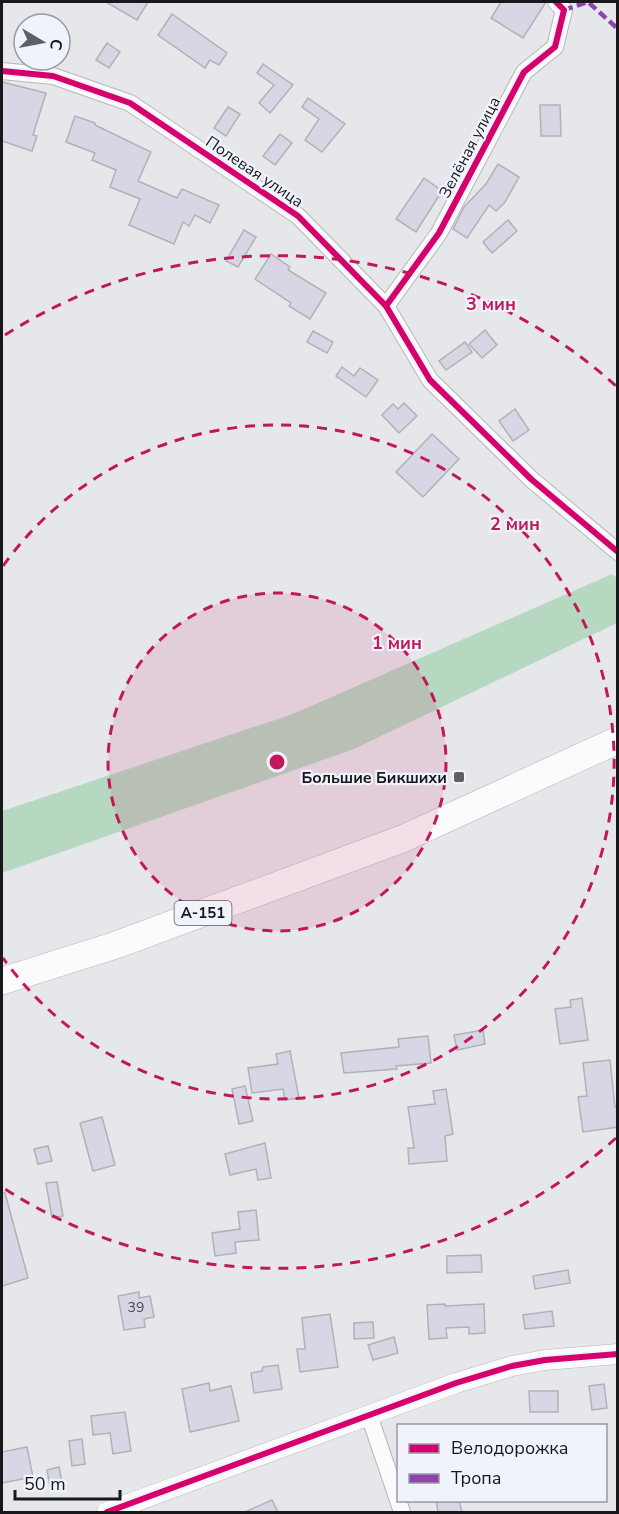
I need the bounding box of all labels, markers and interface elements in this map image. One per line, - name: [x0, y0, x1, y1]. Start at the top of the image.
- north arrow: [12, 12, 72, 72]
- text: С: [44, 37, 68, 52]
- street label: Зелёная улица: [434, 93, 506, 202]
- street label: Полевая улица: [201, 131, 308, 213]
- text: 3 мин: [466, 292, 516, 316]
- text: 2 мин: [490, 512, 540, 536]
- text: 1 мин: [372, 631, 422, 655]
- centre of rings: [267, 752, 287, 772]
- place label: Большие Бикшихи: [301, 767, 447, 789]
- marker: Большие Бикшихи: [452, 770, 466, 784]
- road number: А-151: [174, 901, 232, 925]
- house number: 39: [128, 1298, 144, 1317]
- legend: [397, 1424, 607, 1502]
- text: Велодорожка: [451, 1436, 568, 1460]
- scale bar: [15, 1463, 120, 1501]
- text: Тропа: [451, 1466, 502, 1490]
- text: 50 m: [24, 1472, 66, 1496]

